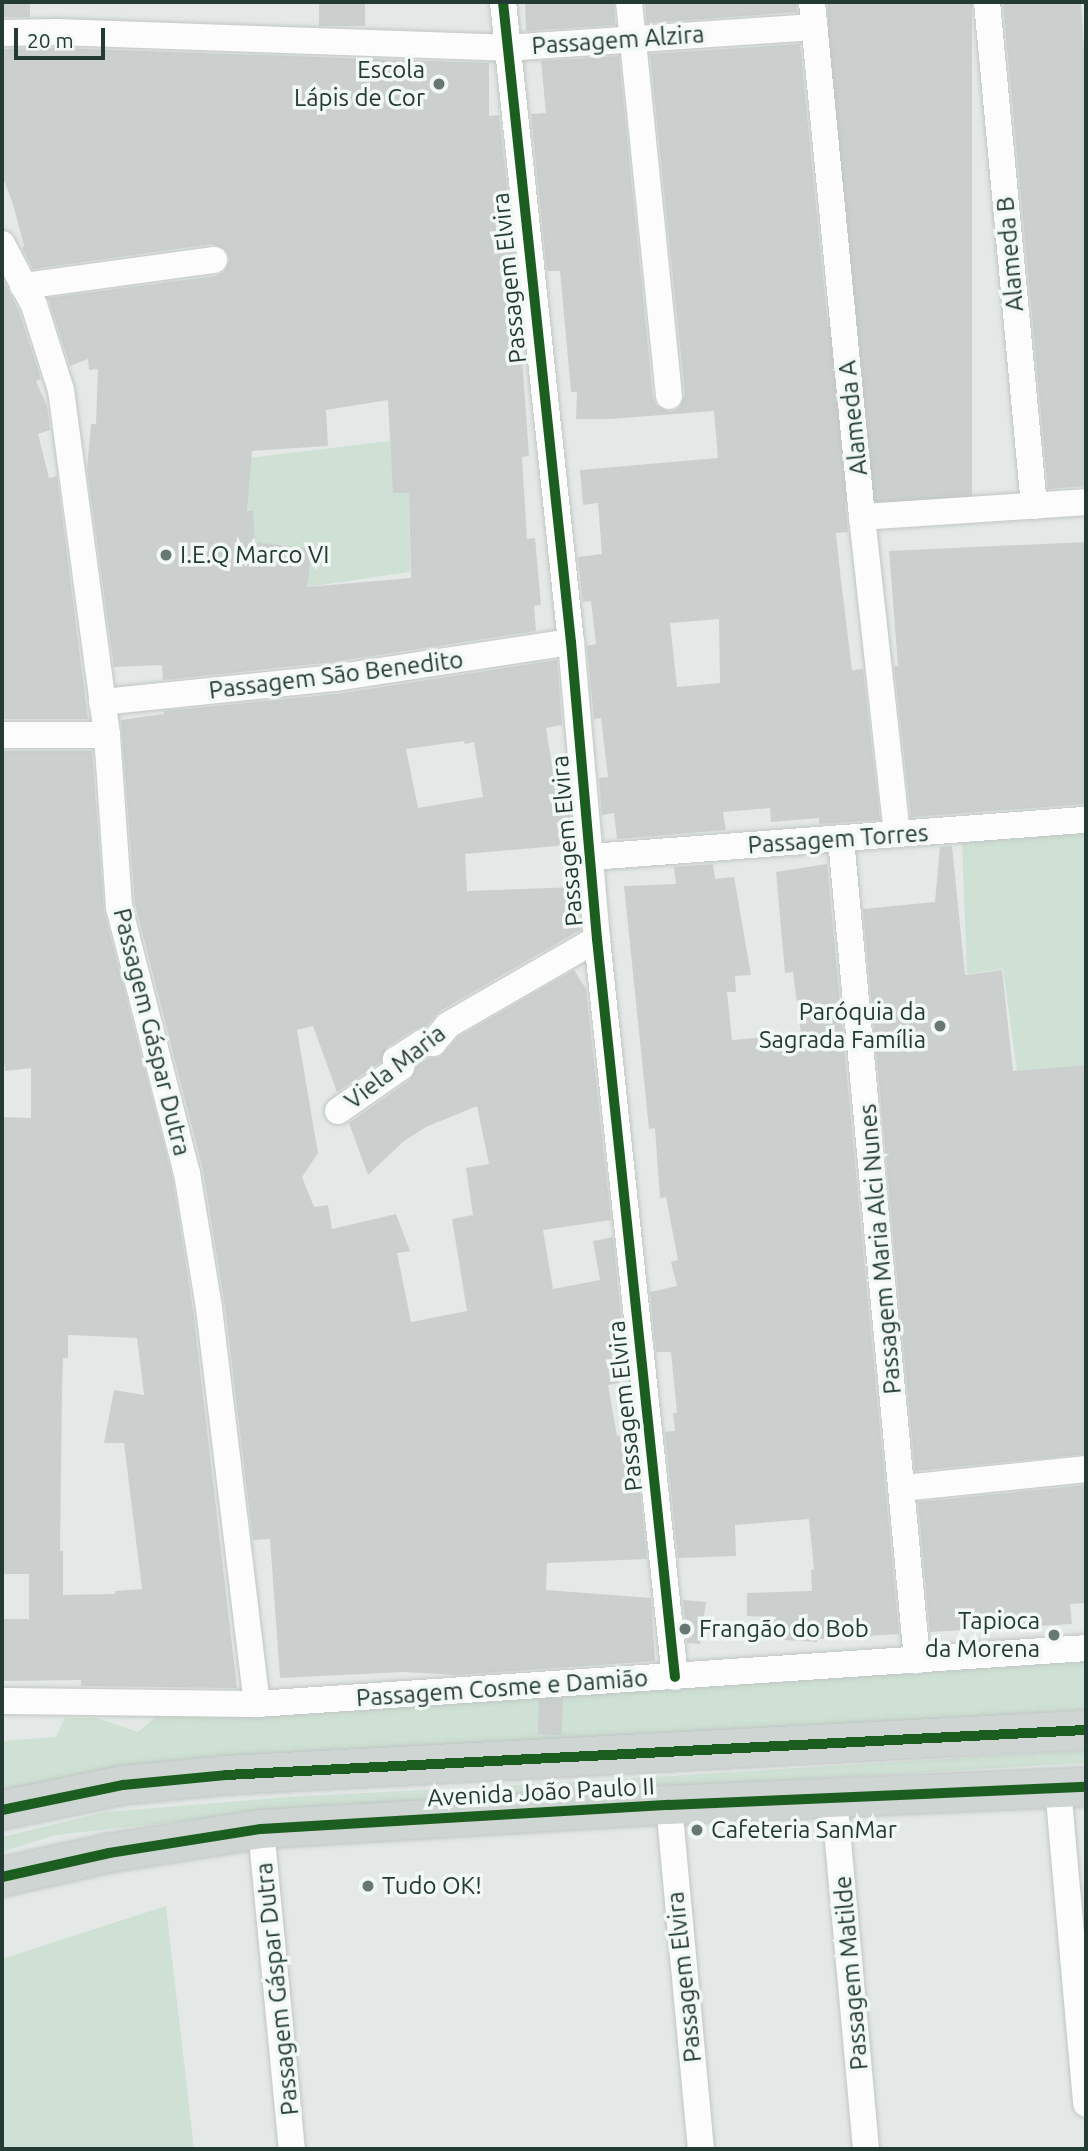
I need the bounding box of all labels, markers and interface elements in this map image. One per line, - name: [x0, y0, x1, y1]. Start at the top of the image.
- scale bar: [18, 14, 108, 58]
- street label: Passagem Alzira: [531, 20, 705, 60]
- text: 20 m: [27, 28, 74, 52]
- place label: Escola Lápis de Cor: [294, 56, 425, 112]
- marker: Escola Lápis de Cor: [431, 76, 447, 92]
- street label: Passagem Elvira: [486, 191, 532, 365]
- street label: Alameda B: [991, 195, 1029, 313]
- street label: Alameda A: [833, 359, 873, 477]
- place label: I.E.Q Marco VI: [180, 541, 329, 569]
- marker: I.E.Q Marco VI: [158, 547, 174, 563]
- street label: Passagem São Benedito: [207, 645, 465, 705]
- street label: Passagem Elvira: [545, 754, 589, 928]
- street label: Passagem Torres: [747, 818, 929, 860]
- street label: Passagem Gáspar Dutra: [107, 905, 197, 1159]
- place label: Paróquia da Sagrada Família: [759, 998, 926, 1054]
- marker: Paróquia da Sagrada Família: [932, 1018, 948, 1034]
- street label: Viela Maria: [339, 1019, 451, 1115]
- street label: Passagem Maria Alci Nunes: [853, 1103, 907, 1395]
- street label: Passagem Elvira: [602, 1319, 648, 1493]
- place label: Tapioca da Morena: [925, 1607, 1040, 1663]
- place label: Frangão do Bob: [699, 1615, 869, 1643]
- marker: Frangão do Bob: [677, 1621, 693, 1637]
- marker: Tapioca da Morena: [1046, 1627, 1062, 1643]
- street label: Passagem Cosme e Damião: [355, 1663, 649, 1713]
- street label: Avenida João Paulo II: [427, 1772, 655, 1812]
- place label: Cafeteria SanMar: [711, 1816, 897, 1844]
- marker: Cafeteria SanMar: [689, 1822, 705, 1838]
- street label: Passagem Gáspar Dutra: [249, 1861, 305, 2117]
- place label: Tudo OK!: [382, 1872, 482, 1900]
- street label: Passagem Matilde: [828, 1875, 874, 2071]
- marker: Tudo OK!: [360, 1878, 376, 1894]
- street label: Passagem Elvira: [661, 1890, 707, 2064]

